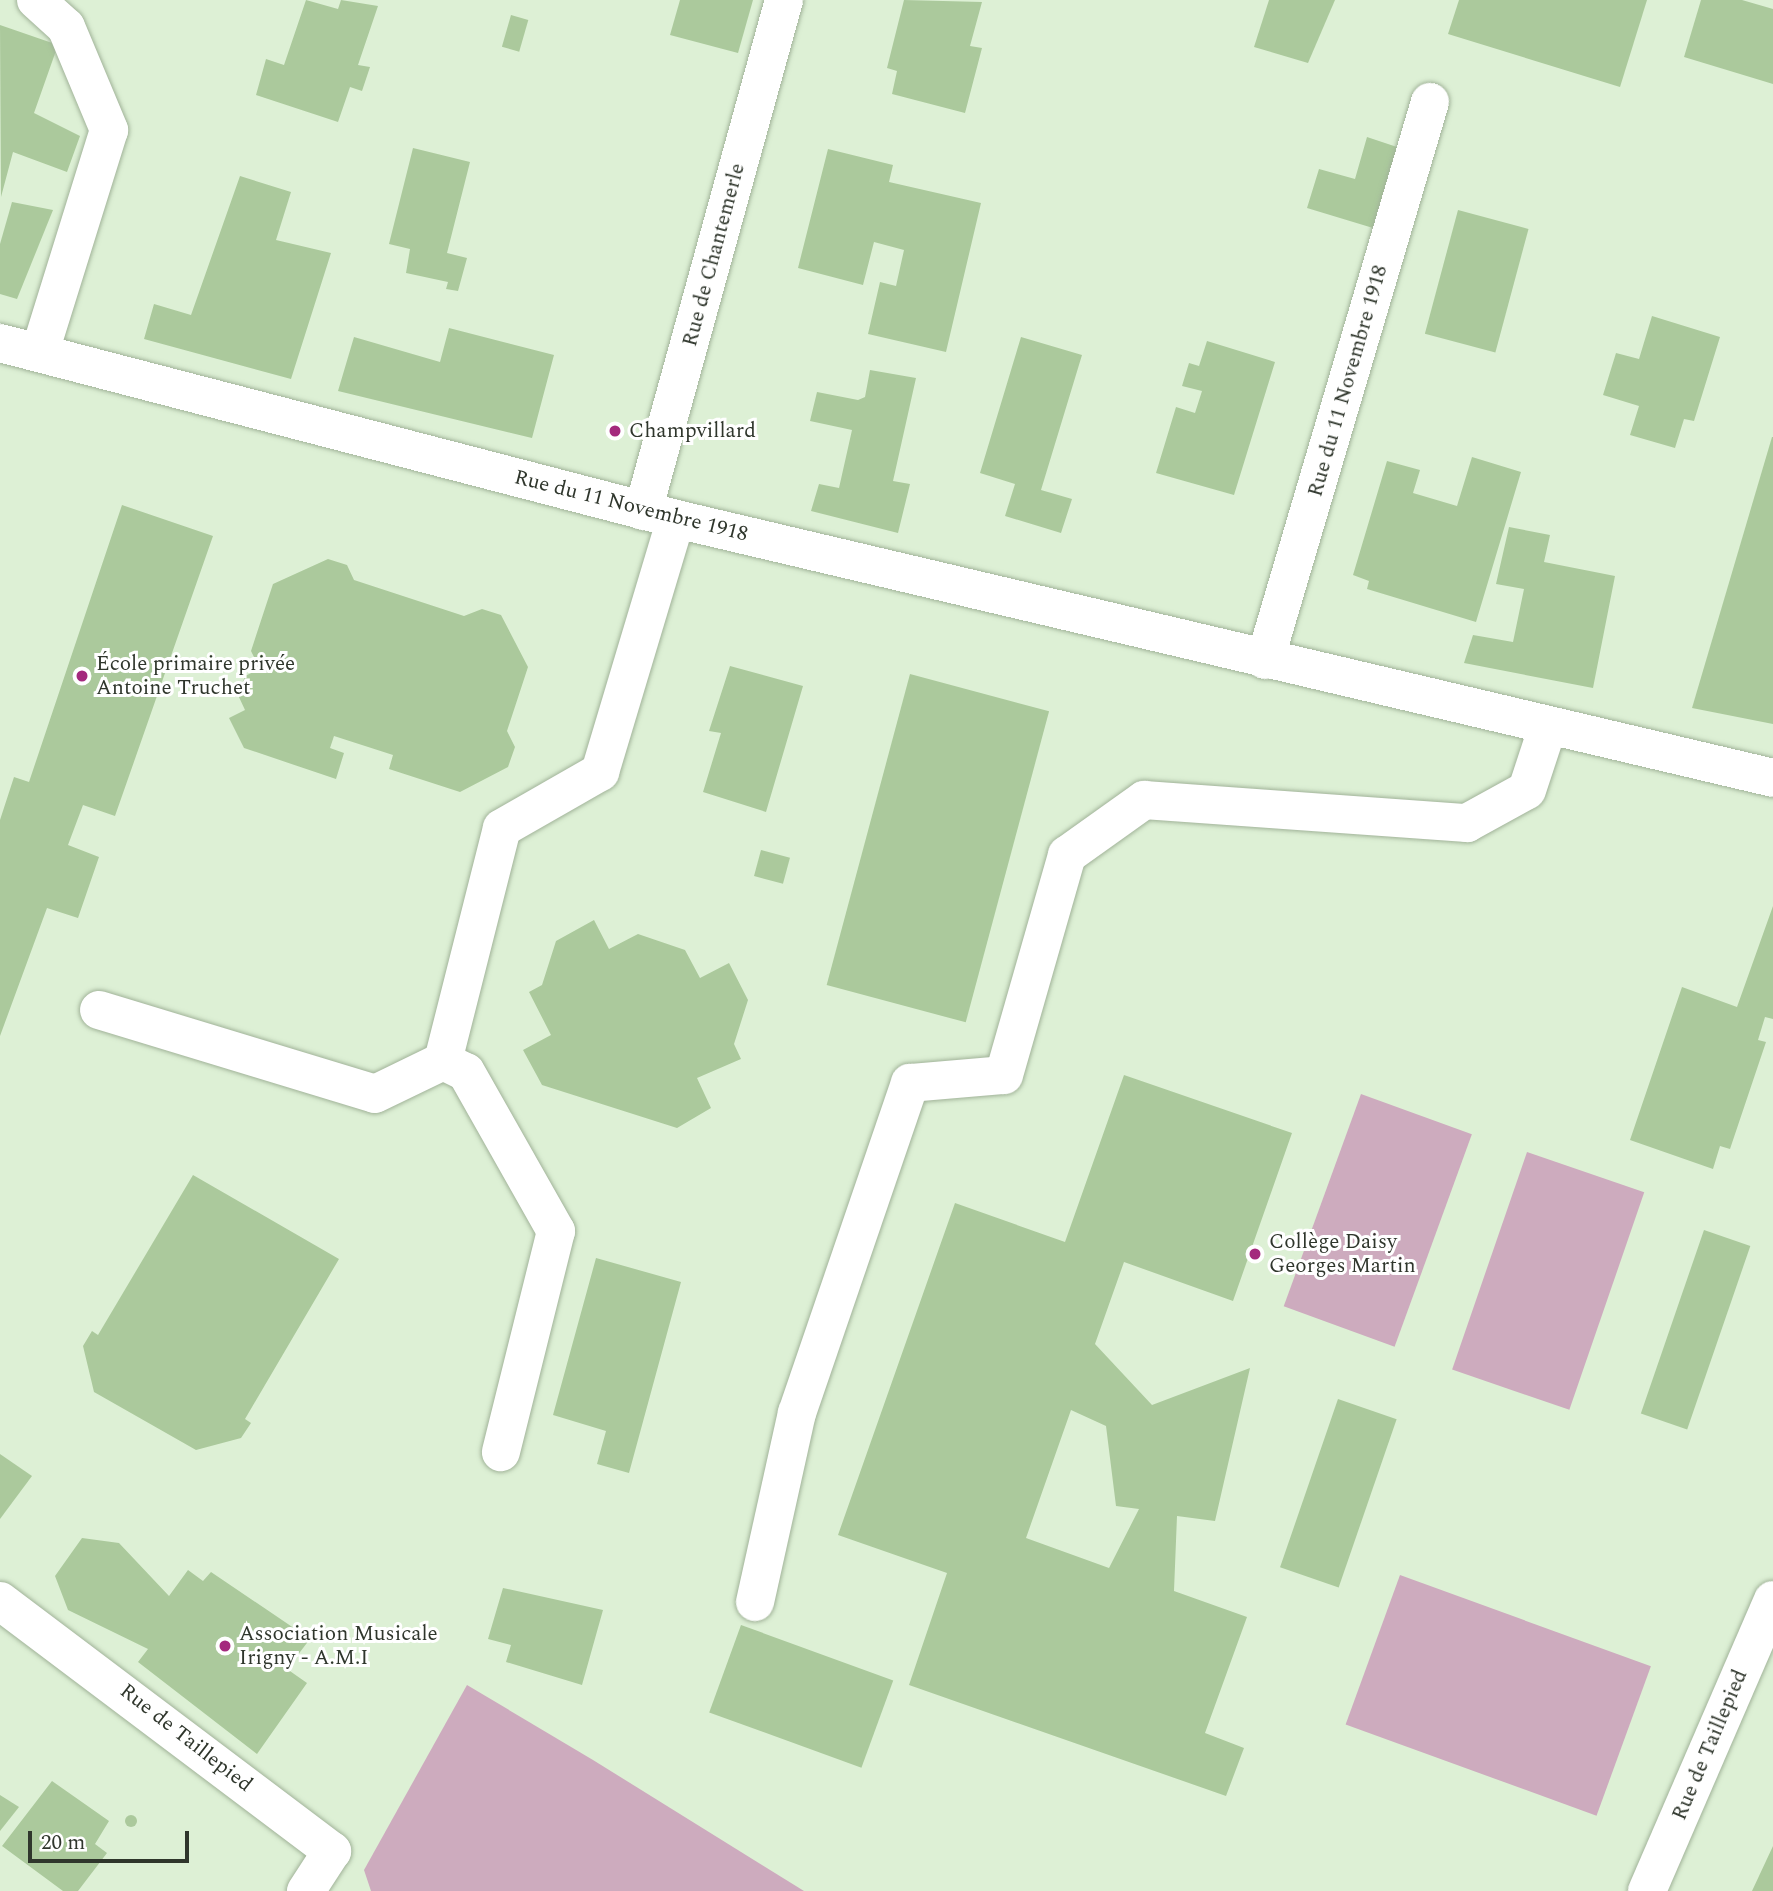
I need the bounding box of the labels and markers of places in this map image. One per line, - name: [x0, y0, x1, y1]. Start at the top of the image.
- place label: Champvillard: [629, 418, 756, 444]
- marker: Champvillard: [607, 423, 623, 439]
- place label: École primaire privée Antoine Truchet: [96, 651, 295, 701]
- marker: École primaire privée Antoine Truchet: [74, 668, 90, 684]
- place label: Collège Daisy Georges Martin: [1269, 1229, 1416, 1279]
- marker: Collège Daisy Georges Martin: [1247, 1246, 1263, 1262]
- place label: Association Musicale Irigny - A.M.I: [239, 1621, 438, 1671]
- marker: Association Musicale Irigny - A.M.I: [217, 1638, 233, 1654]

